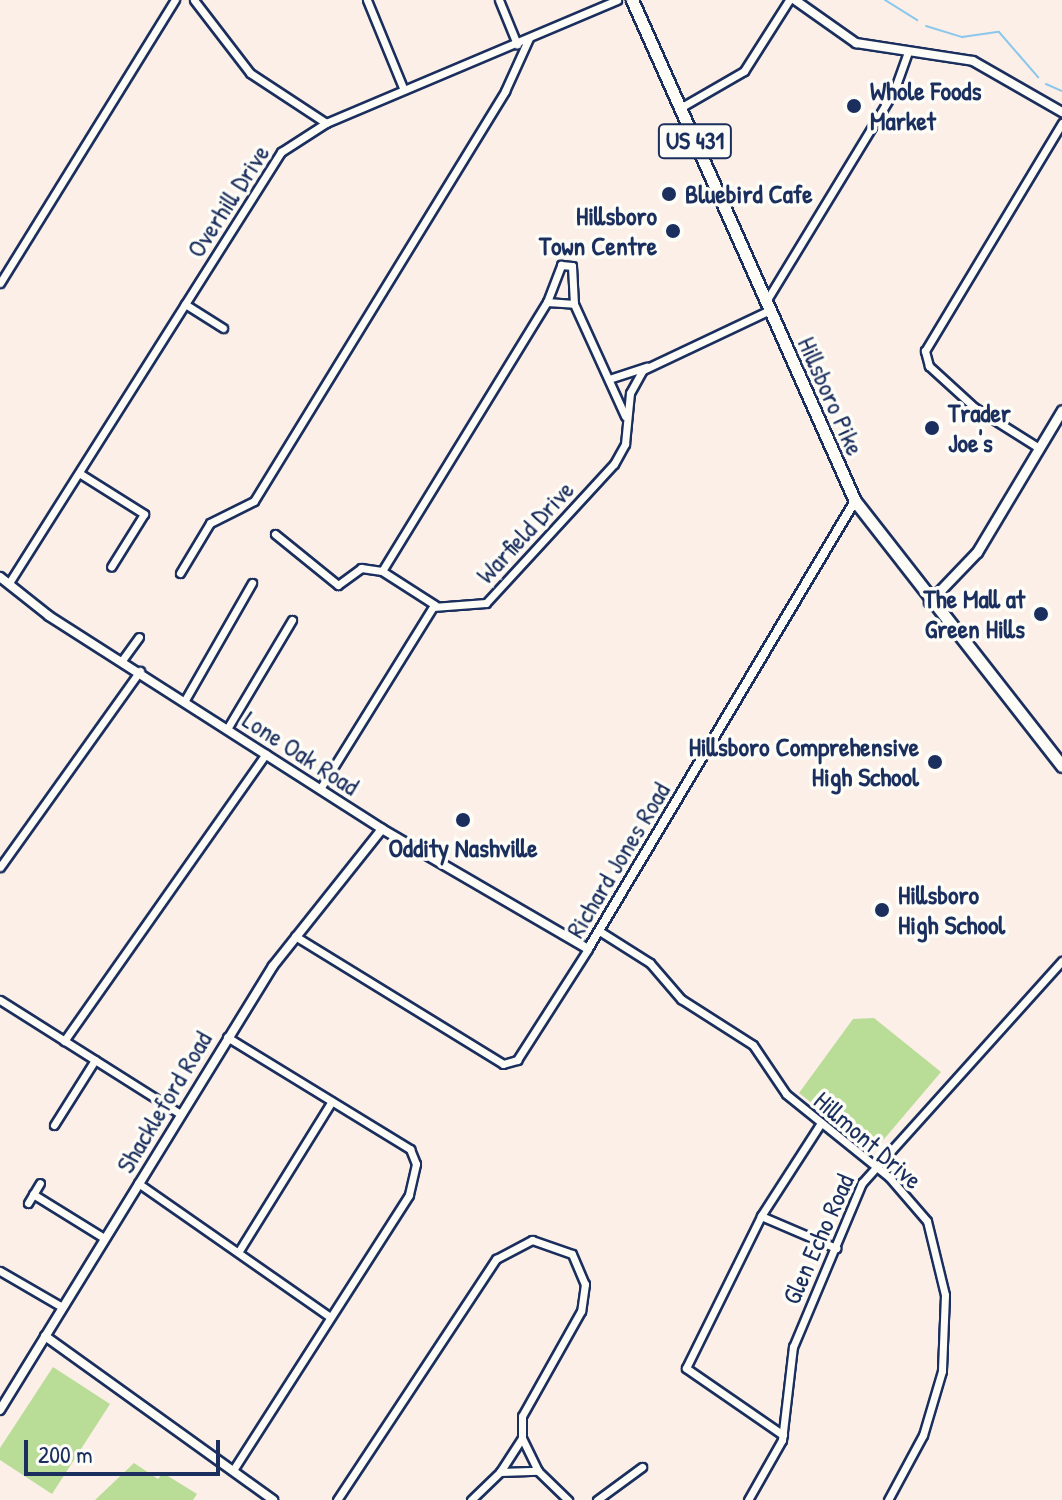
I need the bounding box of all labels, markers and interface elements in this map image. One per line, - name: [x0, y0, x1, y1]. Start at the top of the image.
- place label: Whole Foods Market: [870, 75, 982, 136]
- marker: Whole Foods Market: [845, 97, 863, 115]
- road number: US 431: [657, 121, 733, 161]
- street label: Overhill Drive: [180, 139, 276, 263]
- place label: Bluebird Cafe: [685, 178, 813, 210]
- marker: Bluebird Cafe: [660, 185, 678, 203]
- place label: Hillsboro Town Centre: [539, 200, 657, 262]
- marker: Hillsboro Town Centre: [664, 222, 682, 240]
- street label: Hillsboro Pike: [791, 332, 871, 460]
- place label: Trader Joe's: [948, 397, 1011, 458]
- marker: Trader Joe's: [923, 419, 941, 437]
- street label: Warfield Drive: [470, 474, 580, 590]
- place label: The Mall at Green Hills: [924, 583, 1025, 644]
- marker: The Mall at Green Hills: [1032, 605, 1050, 623]
- street label: Lone Oak Road: [237, 704, 365, 802]
- place label: Hillsboro Comprehensive High School: [689, 731, 919, 792]
- marker: Hillsboro Comprehensive High School: [926, 753, 944, 771]
- street label: Richard Jones Road: [559, 777, 677, 943]
- marker: Oddity Nashville: [454, 811, 472, 829]
- place label: Oddity Nashville: [388, 832, 538, 864]
- place label: Hillsboro High School: [898, 879, 1005, 940]
- marker: Hillsboro High School: [873, 901, 891, 919]
- street label: Shackleford Road: [109, 1026, 219, 1178]
- street label: Hillmont Drive: [808, 1085, 928, 1195]
- street label: Glen Echo Road: [775, 1169, 861, 1309]
- scale bar: [28, 1424, 224, 1474]
- text: 200 m: [38, 1438, 93, 1470]

